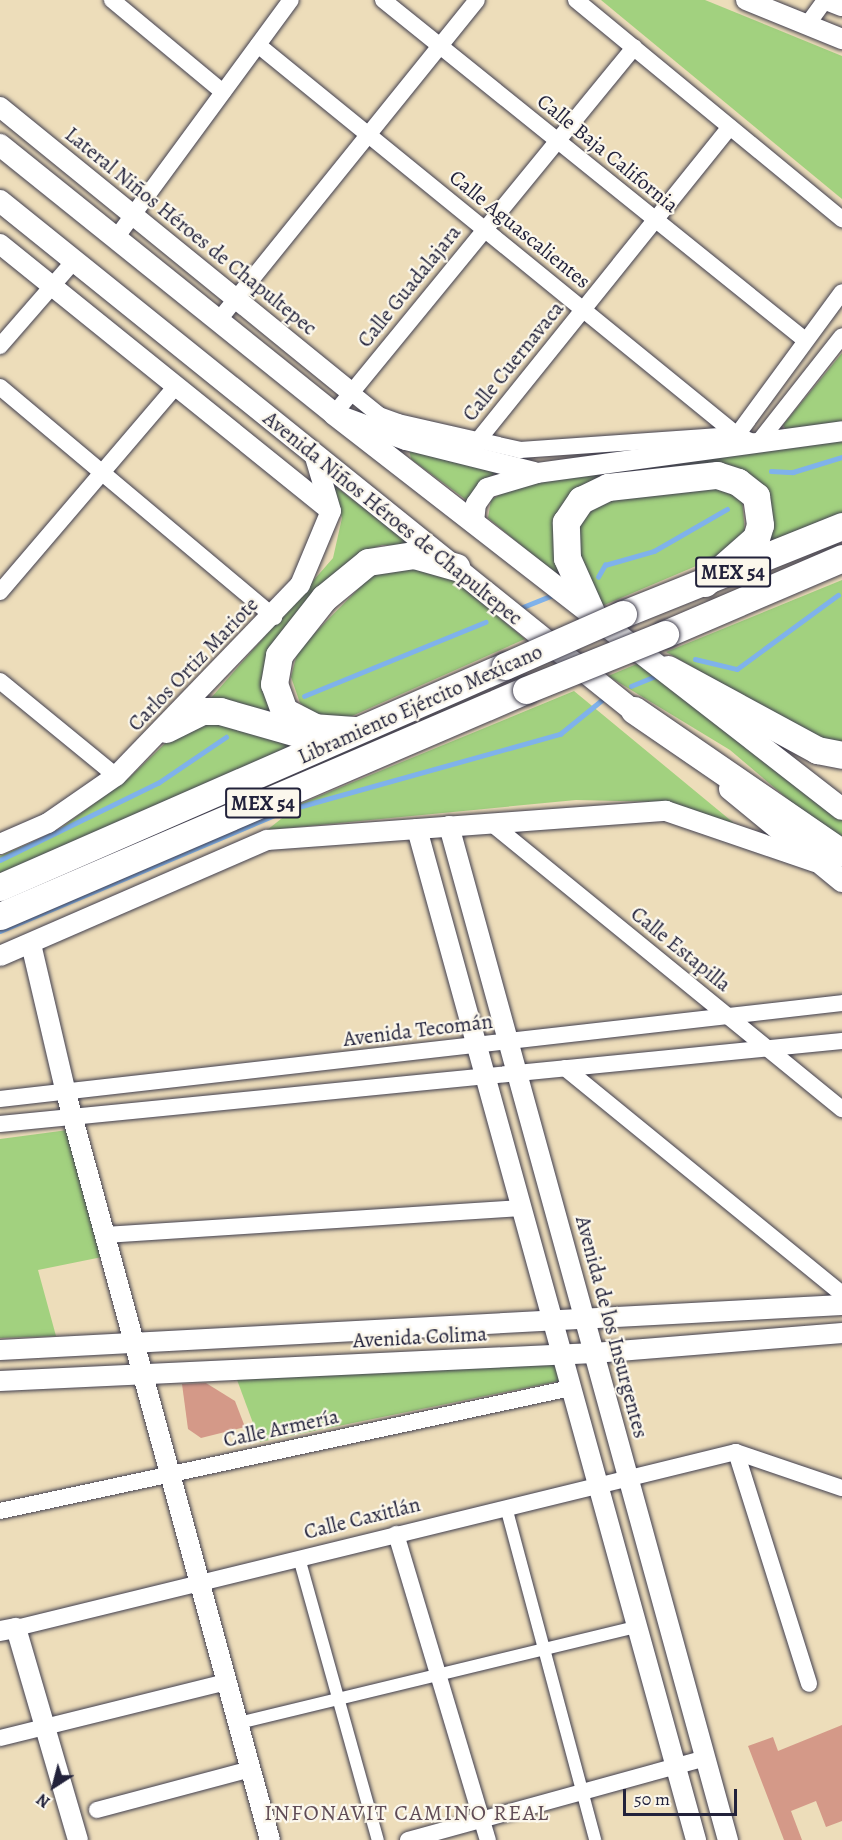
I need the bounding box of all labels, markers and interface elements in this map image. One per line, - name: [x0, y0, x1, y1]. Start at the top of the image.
- street label: Calle Baja California: [532, 88, 684, 218]
- street label: Lateral Niños Héroes de Chapultepec: [60, 122, 322, 340]
- street label: Calle Aguascalientes: [444, 164, 596, 294]
- street label: Calle Guadalajara: [352, 220, 466, 352]
- street label: Calle Cuernavaca: [457, 296, 569, 426]
- street label: Avenida Niños Héroes de Chapultepec: [258, 406, 528, 630]
- road number: MEX 54: [694, 555, 772, 589]
- street label: Carlos Ortiz Mariote: [123, 592, 263, 736]
- street label: Libramiento Ejército Mexicano: [294, 639, 546, 769]
- road number: MEX 54: [224, 786, 302, 820]
- street label: Calle Estapilla: [626, 901, 736, 997]
- street label: Avenida Tecomán: [342, 1008, 494, 1052]
- street label: Avenida de los Insurgentes: [570, 1213, 654, 1441]
- street label: Avenida Colima: [352, 1321, 488, 1353]
- street label: Calle Armería: [221, 1403, 341, 1453]
- street label: Calle Caxitlán: [301, 1491, 423, 1545]
- north arrow: [24, 1756, 84, 1816]
- scale bar: [626, 1777, 740, 1815]
- text: 50 m: [634, 1787, 670, 1811]
- text: N: [32, 1788, 55, 1813]
- district label: INFONAVIT CAMINO REAL: [264, 1801, 550, 1827]

